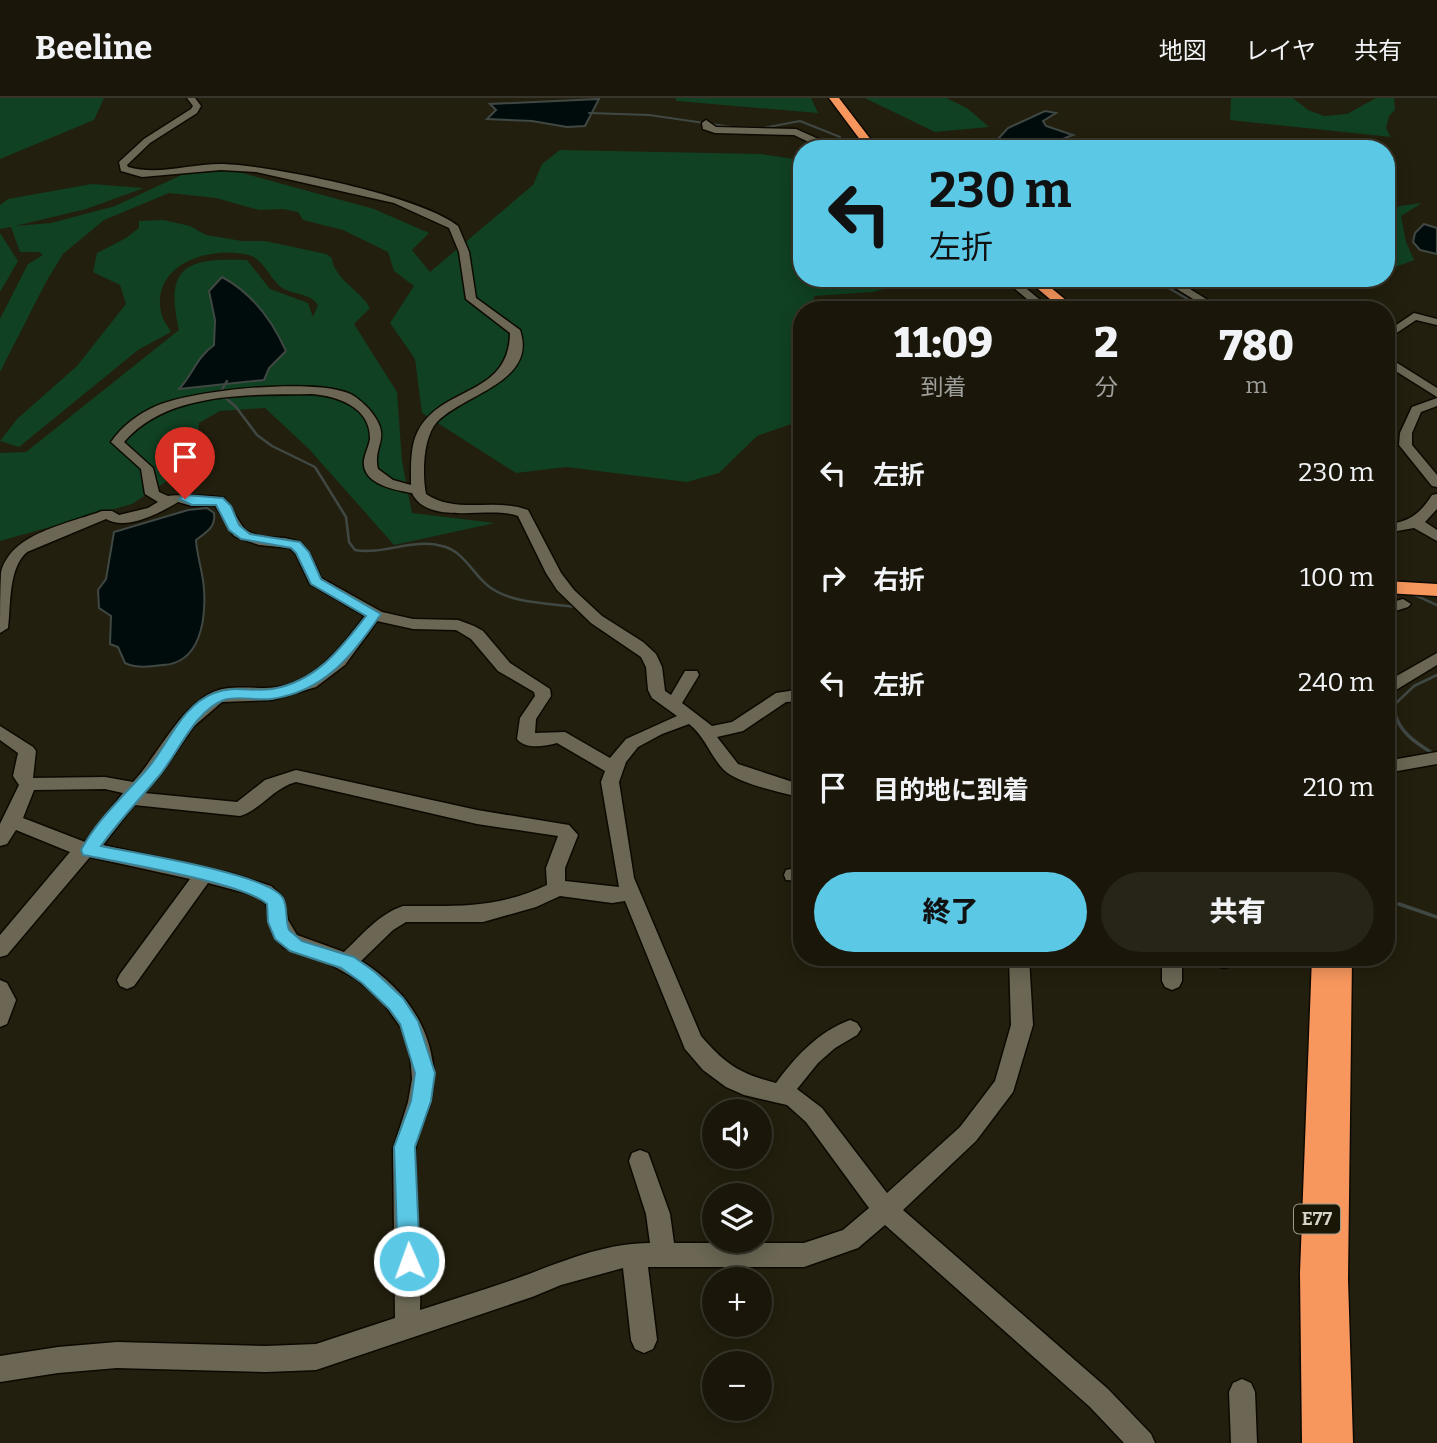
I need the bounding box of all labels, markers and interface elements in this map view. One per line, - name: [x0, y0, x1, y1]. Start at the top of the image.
- text: Beeline: [35, 28, 152, 68]
- text: 地図: [1159, 37, 1207, 65]
- text: レイヤ: [1245, 37, 1316, 65]
- text: 共有: [1354, 37, 1402, 65]
- text: 230 m: [929, 161, 1072, 220]
- icon: left: [814, 168, 905, 259]
- text: 左折: [929, 228, 993, 266]
- text: 11:09: [894, 318, 993, 368]
- text: 2: [1094, 318, 1118, 368]
- text: 780: [1219, 321, 1294, 371]
- text: m: [1246, 371, 1268, 399]
- text: 到着: [921, 373, 967, 401]
- text: 分: [1095, 373, 1118, 401]
- pin: [155, 427, 215, 499]
- icon: arrive: [166, 438, 204, 476]
- icon: left: [814, 454, 852, 492]
- text: 230 m: [1298, 457, 1374, 488]
- text: 左折: [873, 460, 925, 491]
- icon: right: [814, 559, 852, 597]
- text: 100 m: [1300, 562, 1374, 593]
- text: 右折: [873, 565, 925, 596]
- icon: left: [814, 664, 852, 702]
- text: 240 m: [1298, 667, 1374, 698]
- text: 左折: [873, 670, 925, 701]
- icon: arrive: [814, 769, 852, 807]
- text: 210 m: [1303, 772, 1374, 803]
- text: 目的地に到着: [873, 775, 1029, 806]
- button: 終了: [814, 872, 1087, 952]
- button: 共有: [1101, 872, 1374, 952]
- map controls: [702, 1099, 772, 1421]
- button: sound: [702, 1099, 772, 1169]
- button: layers: [702, 1183, 772, 1253]
- road number: E77: [1294, 1204, 1340, 1234]
- position arrow: [372, 1224, 446, 1298]
- button: +: [702, 1267, 772, 1337]
- button: −: [702, 1351, 772, 1421]

